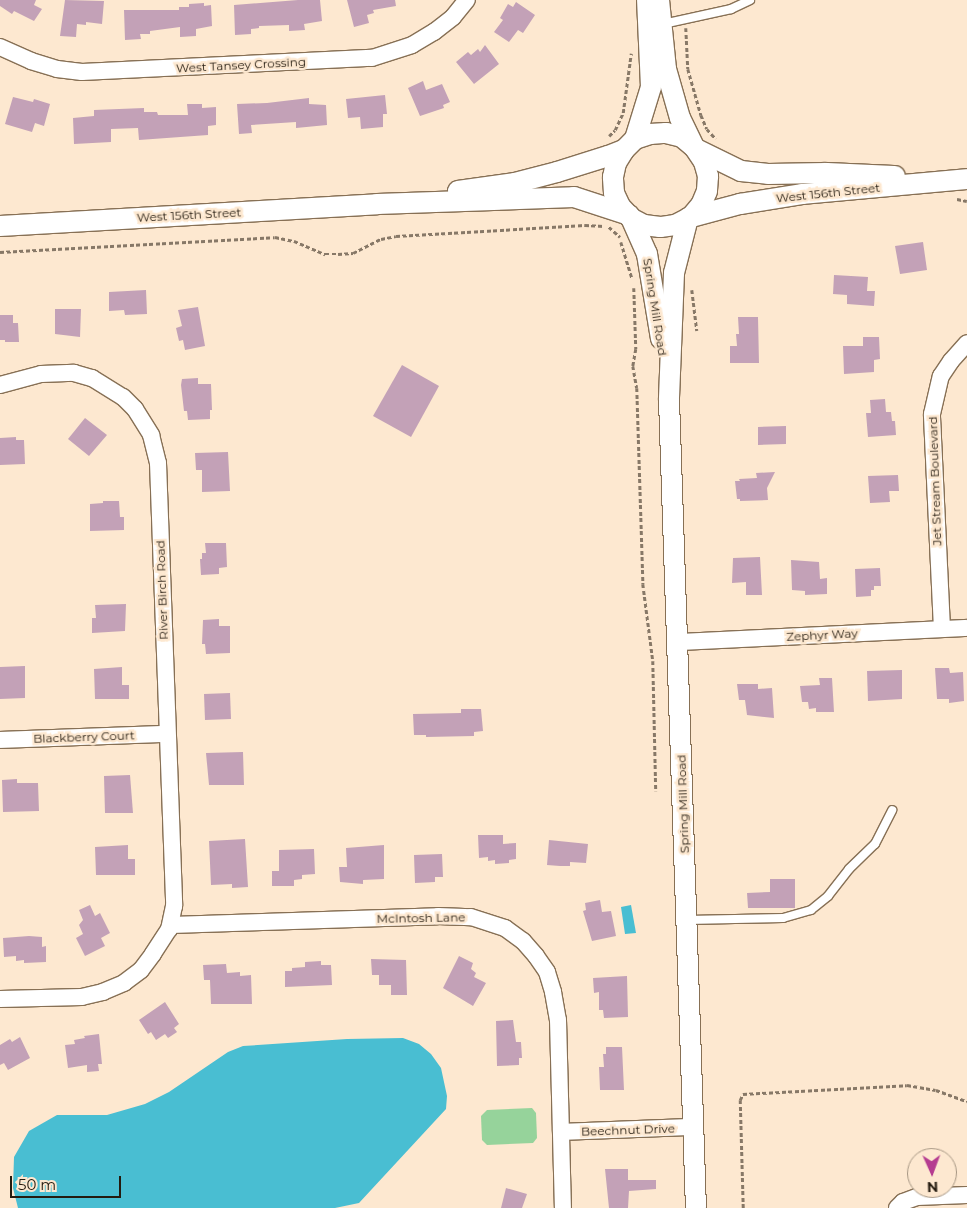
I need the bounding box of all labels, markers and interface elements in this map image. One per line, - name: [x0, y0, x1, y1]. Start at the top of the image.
- street label: West Tansey Crossing: [176, 54, 306, 76]
- street label: West 156th Street: [775, 180, 881, 206]
- street label: West 156th Street: [136, 205, 242, 225]
- street label: Spring Mill Road: [640, 257, 670, 357]
- street label: Jet Stream Boulevard: [926, 416, 944, 546]
- street label: River Birch Road: [153, 540, 171, 640]
- street label: Zephyr Way: [786, 626, 858, 644]
- street label: Blackberry Court: [33, 728, 135, 746]
- street label: Spring Mill Road: [674, 754, 692, 854]
- street label: McIntosh Lane: [377, 910, 465, 926]
- street label: Beechnut Drive: [581, 1121, 675, 1139]
- north arrow: [907, 1148, 957, 1198]
- scale bar: [12, 1166, 124, 1198]
- text: 50 m: [18, 1175, 56, 1194]
- text: N: [927, 1178, 938, 1196]

